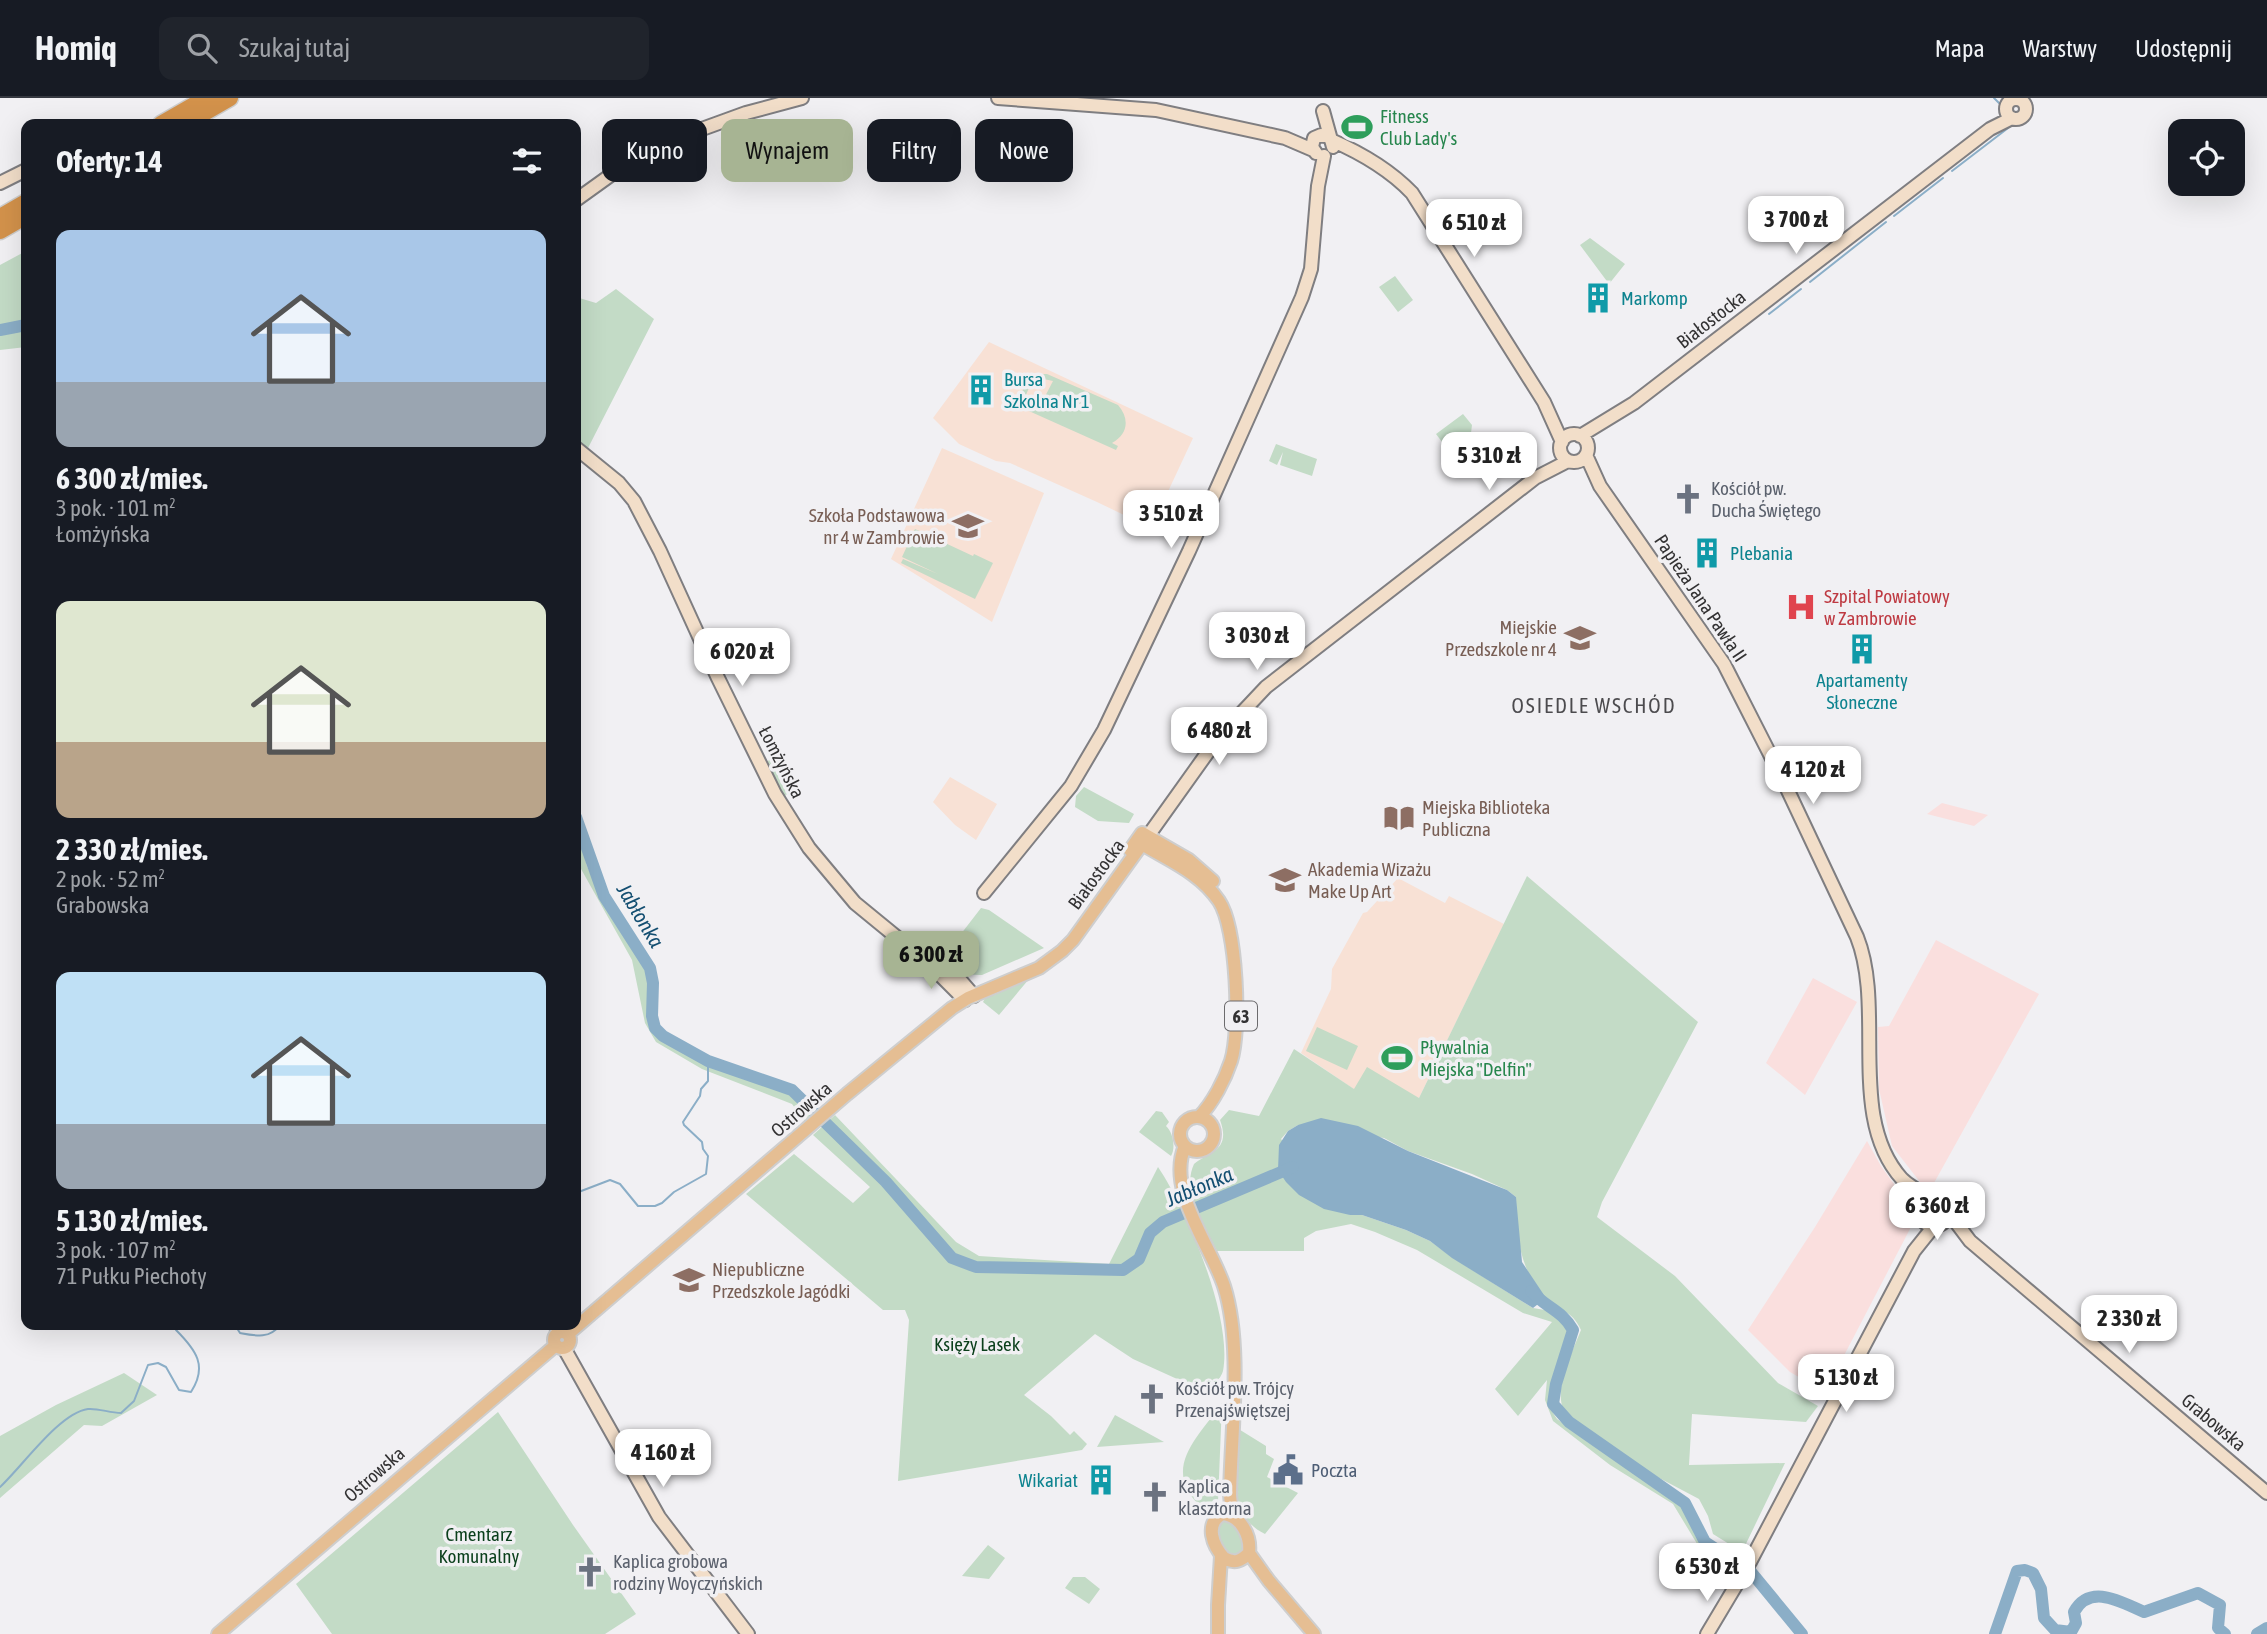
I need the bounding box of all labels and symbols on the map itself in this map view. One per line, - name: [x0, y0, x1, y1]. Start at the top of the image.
- place label: Fitness Club Lady's: [1380, 105, 1458, 149]
- sports icon: Fitness Club Lady's: [1340, 110, 1374, 144]
- pin: 3 700 zł: [1724, 197, 1868, 256]
- pin: 6 510 zł: [1402, 200, 1546, 259]
- building icon: Markomp: [1581, 281, 1615, 315]
- street label: Białostocka: [1672, 285, 1750, 353]
- place label: Markomp: [1621, 287, 1688, 309]
- place label: Bursa Szkolna Nr 1: [1004, 368, 1090, 412]
- building icon: Bursa Szkolna Nr 1: [964, 373, 998, 407]
- pin: 5 310 zł: [1417, 432, 1561, 492]
- place label: Kościół pw. Ducha Świętego: [1711, 477, 1821, 521]
- church icon: Kościół pw. Ducha Świętego: [1671, 482, 1705, 516]
- pin: 3 510 zł: [1099, 490, 1243, 550]
- place label: Szkoła Podstawowa nr 4 w Zambrowie: [809, 504, 945, 548]
- school or university icon: Szkoła Podstawowa nr 4 w Zambrowie: [951, 509, 985, 543]
- street label: Papieża Jana Pawła II: [1650, 530, 1752, 666]
- building icon: Plebania: [1690, 536, 1724, 570]
- place label: Plebania: [1730, 542, 1793, 564]
- place label: Szpital Powiatowy w Zambrowie: [1824, 585, 1950, 629]
- hospital icon: Szpital Powiatowy w Zambrowie: [1784, 590, 1818, 624]
- pin: 3 030 zł: [1185, 612, 1329, 672]
- place label: Miejskie Przedszkole nr 4: [1445, 616, 1557, 660]
- school or university icon: Miejskie Przedszkole nr 4: [1563, 621, 1597, 655]
- pin: 6 020 zł: [670, 628, 814, 688]
- building icon: Apartamenty Słoneczne: [1845, 632, 1879, 666]
- place label: Apartamenty Słoneczne: [1816, 669, 1908, 713]
- district label: OSIEDLE WSCHÓD: [1512, 693, 1676, 717]
- pin: 6 480 zł: [1147, 708, 1291, 767]
- street label: Łomżyńska: [755, 722, 809, 802]
- pin: 4 120 zł: [1741, 746, 1885, 806]
- place label: Miejska Biblioteka Publiczna: [1422, 796, 1550, 840]
- library icon: Miejska Biblioteka Publiczna: [1382, 801, 1416, 835]
- street label: Białostocka: [1063, 835, 1129, 913]
- place label: Akademia Wizażu Make Up Art: [1308, 858, 1431, 902]
- school or university icon: Akademia Wizażu Make Up Art: [1268, 863, 1302, 897]
- water label: Jabłonka: [612, 878, 670, 952]
- pin: 6 300 zł: [859, 932, 1003, 991]
- road number: 63: [1225, 1001, 1257, 1030]
- place label: Pływalnia Miejska "Delfin": [1420, 1036, 1532, 1080]
- sports icon: Pływalnia Miejska "Delfin": [1380, 1041, 1414, 1075]
- street label: Ostrowska: [766, 1077, 836, 1141]
- water label: Jabłonka: [1161, 1161, 1236, 1211]
- pin: 6 360 zł: [1865, 1182, 2009, 1242]
- place label: Niepubliczne Przedszkole Jagódki: [712, 1258, 850, 1302]
- school or university icon: Niepubliczne Przedszkole Jagódki: [672, 1263, 706, 1297]
- pin: 2 330 zł: [2057, 1296, 2201, 1355]
- park label: Księży Lasek: [934, 1333, 1021, 1355]
- pin: 5 130 zł: [1774, 1354, 1918, 1414]
- place label: Kościół pw. Trójcy Przenajświętszej: [1175, 1377, 1294, 1421]
- church icon: Kościół pw. Trójcy Przenajświętszej: [1135, 1382, 1169, 1416]
- street label: Grabowska: [2177, 1389, 2251, 1455]
- pin: 4 160 zł: [591, 1430, 735, 1489]
- street label: Ostrowska: [339, 1442, 409, 1506]
- public building icon: Poczta: [1271, 1453, 1305, 1487]
- place label: Poczta: [1311, 1459, 1357, 1481]
- building icon: Wikariat: [1084, 1463, 1118, 1497]
- place label: Wikariat: [1018, 1469, 1078, 1491]
- place label: Kaplica klasztorna: [1178, 1475, 1252, 1519]
- church icon: Kaplica klasztorna: [1138, 1480, 1172, 1514]
- park label: Cmentarz Komunalny: [439, 1523, 520, 1567]
- pin: 6 530 zł: [1635, 1544, 1779, 1603]
- place label: Kaplica grobowa rodziny Woyczyńskich: [613, 1550, 763, 1594]
- church icon: Kaplica grobowa rodziny Woyczyńskich: [573, 1555, 607, 1589]

